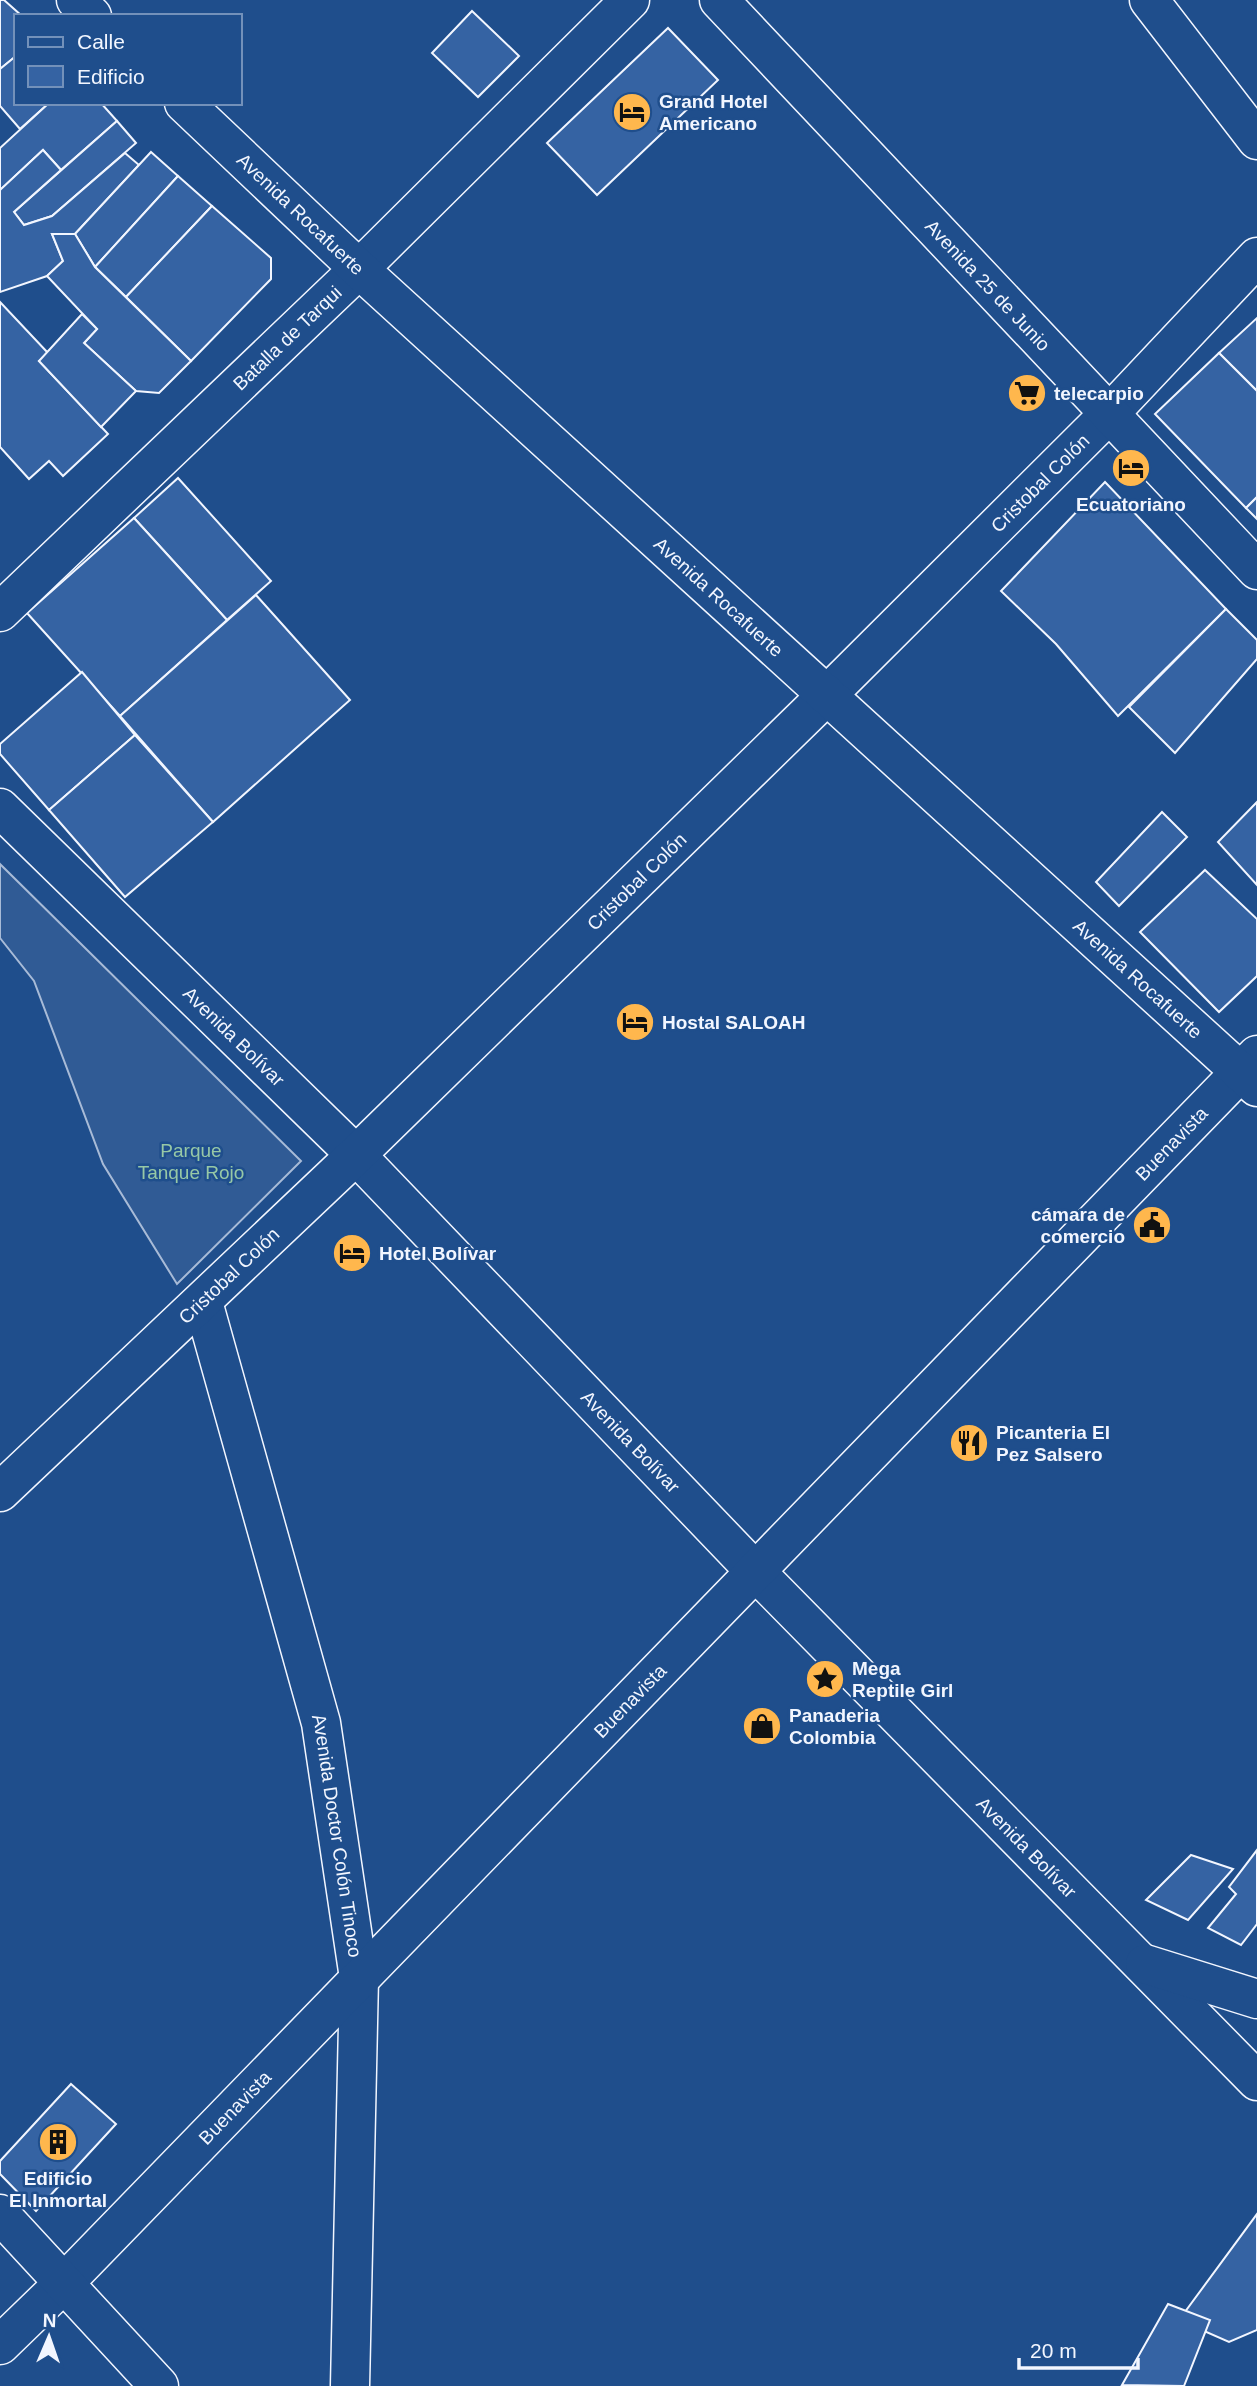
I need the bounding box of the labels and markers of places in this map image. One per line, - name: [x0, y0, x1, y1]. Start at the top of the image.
- hotel icon: Grand Hotel Americano: [611, 91, 653, 133]
- place label: Grand Hotel Americano: [659, 91, 768, 134]
- supermarket icon: telecarpio: [1006, 372, 1048, 414]
- place label: telecarpio: [1054, 383, 1144, 404]
- hotel icon: Ecuatoriano: [1110, 447, 1152, 489]
- place label: Ecuatoriano: [1076, 494, 1186, 515]
- hotel icon: Hostal SALOAH: [614, 1001, 656, 1043]
- place label: Hostal SALOAH: [662, 1012, 806, 1033]
- place label: cámara de comercio: [1031, 1204, 1125, 1247]
- public building icon: cámara de comercio: [1131, 1204, 1173, 1246]
- hotel icon: Hotel Bolívar: [331, 1232, 373, 1274]
- place label: Hotel Bolívar: [379, 1243, 497, 1264]
- restaurant icon: Picanteria El Pez Salsero: [948, 1422, 990, 1464]
- place label: Picanteria El Pez Salsero: [996, 1422, 1110, 1465]
- place icon: Mega Reptile Girl: [804, 1658, 846, 1700]
- place label: Mega Reptile Girl: [852, 1658, 953, 1701]
- shop icon: Panaderia Colombia: [741, 1705, 783, 1747]
- place label: Panaderia Colombia: [789, 1705, 880, 1748]
- building icon: Edificio El Inmortal: [37, 2121, 79, 2163]
- place label: Edificio El Inmortal: [9, 2168, 107, 2211]

